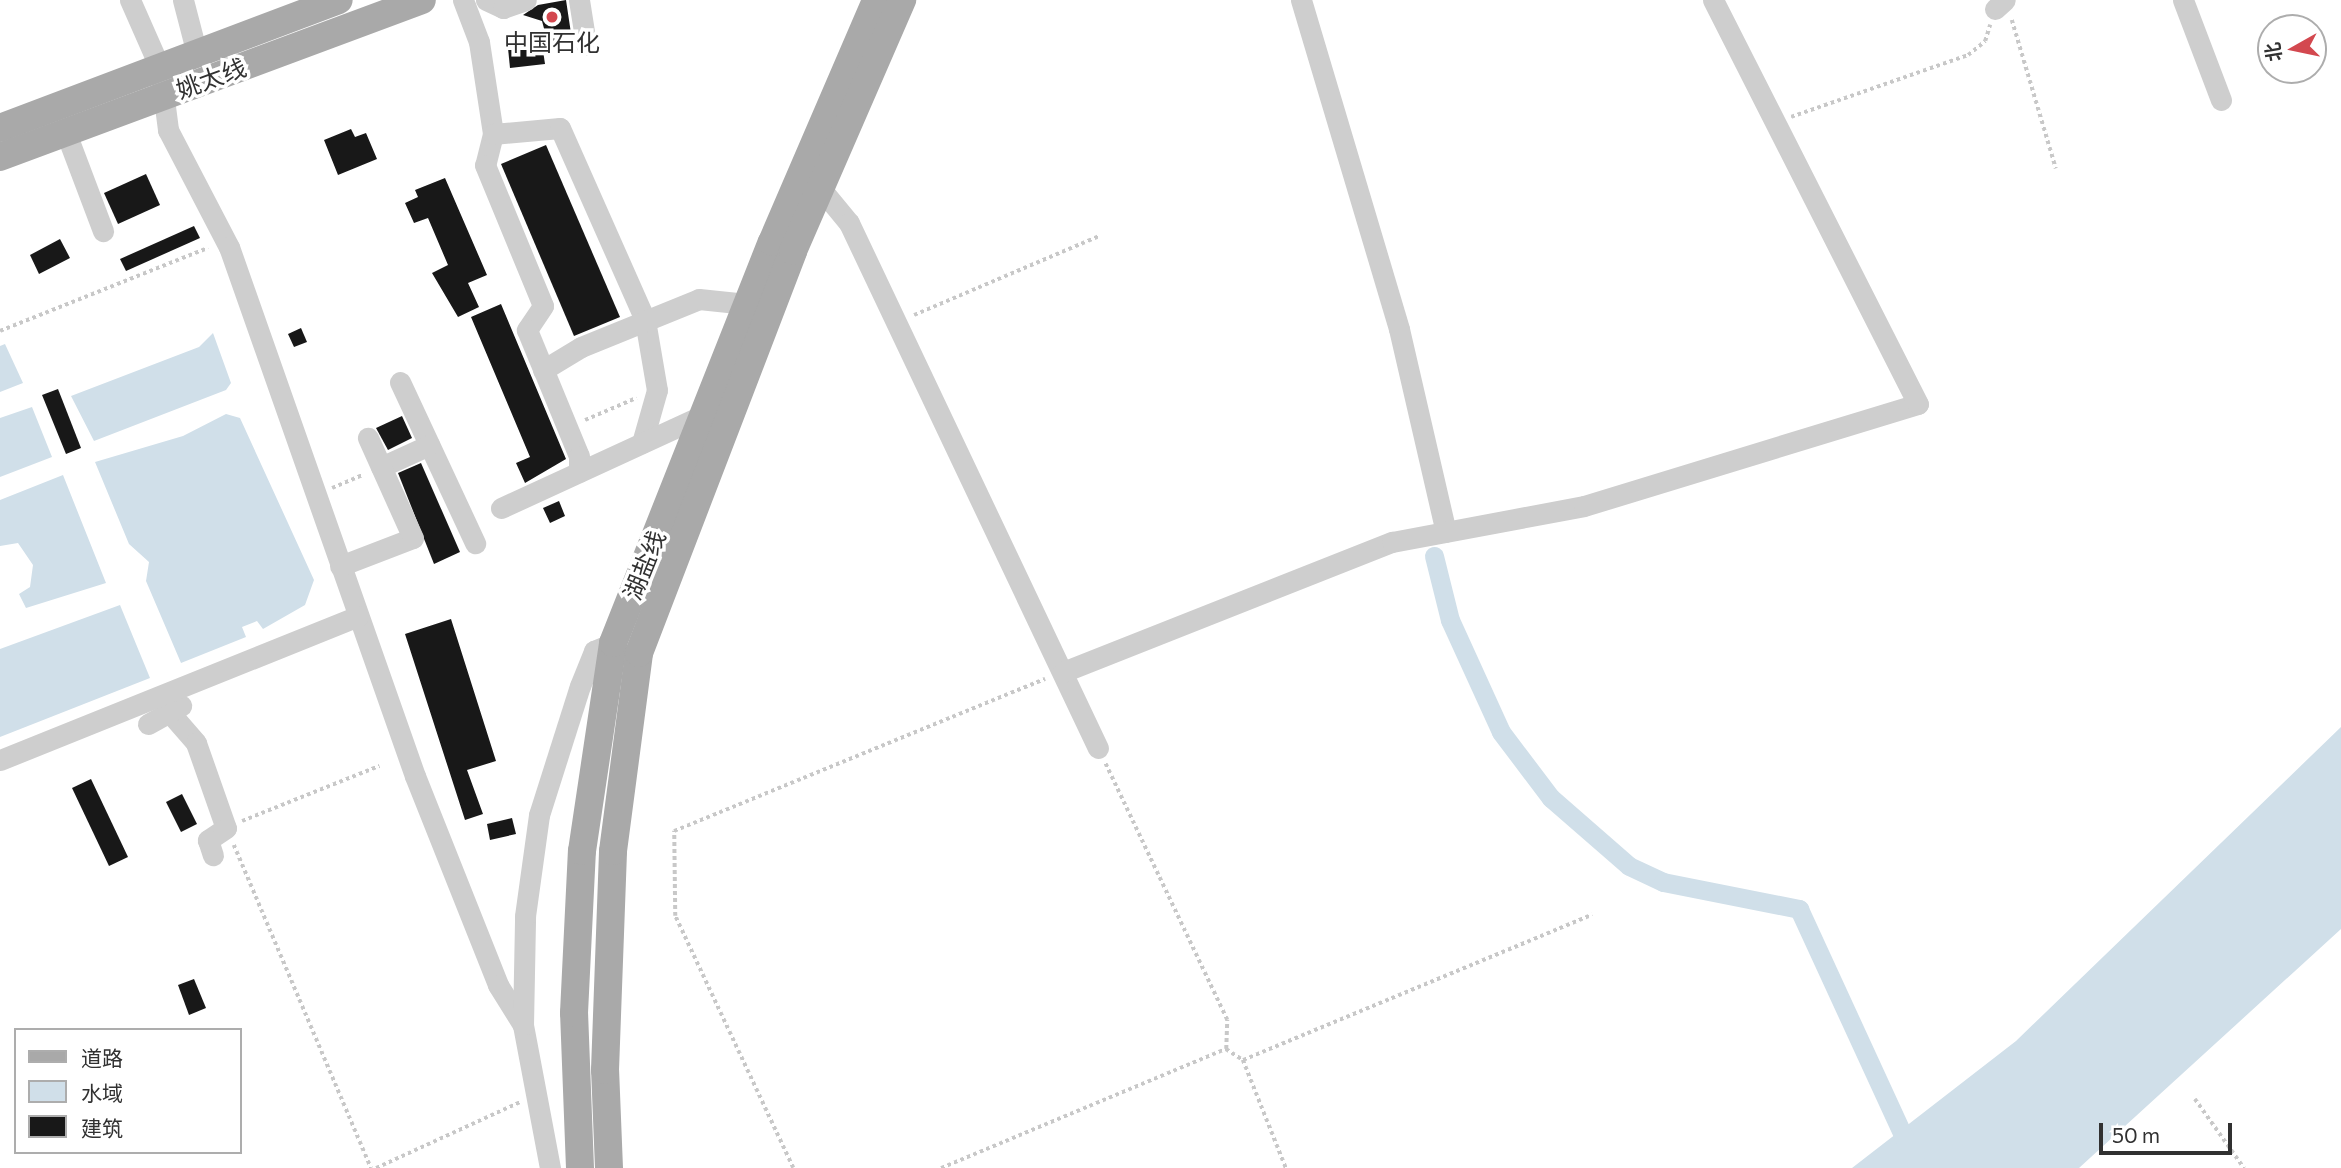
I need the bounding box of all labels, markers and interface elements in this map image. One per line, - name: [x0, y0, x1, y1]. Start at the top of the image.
- marker: 中国石化: [544, 9, 560, 25]
- north arrow: [2257, 14, 2327, 84]
- place label: 中国石化: [504, 28, 600, 56]
- text: 北: [2260, 41, 2286, 63]
- street label: 姚太线: [172, 52, 250, 104]
- street label: 湖盐线: [617, 526, 671, 604]
- legend: [14, 1028, 242, 1154]
- text: 道路: [81, 1045, 123, 1070]
- text: 水域: [81, 1080, 123, 1105]
- scale bar: [2103, 1108, 2236, 1152]
- text: 建筑: [81, 1115, 123, 1140]
- text: 50 m: [2112, 1122, 2160, 1147]

